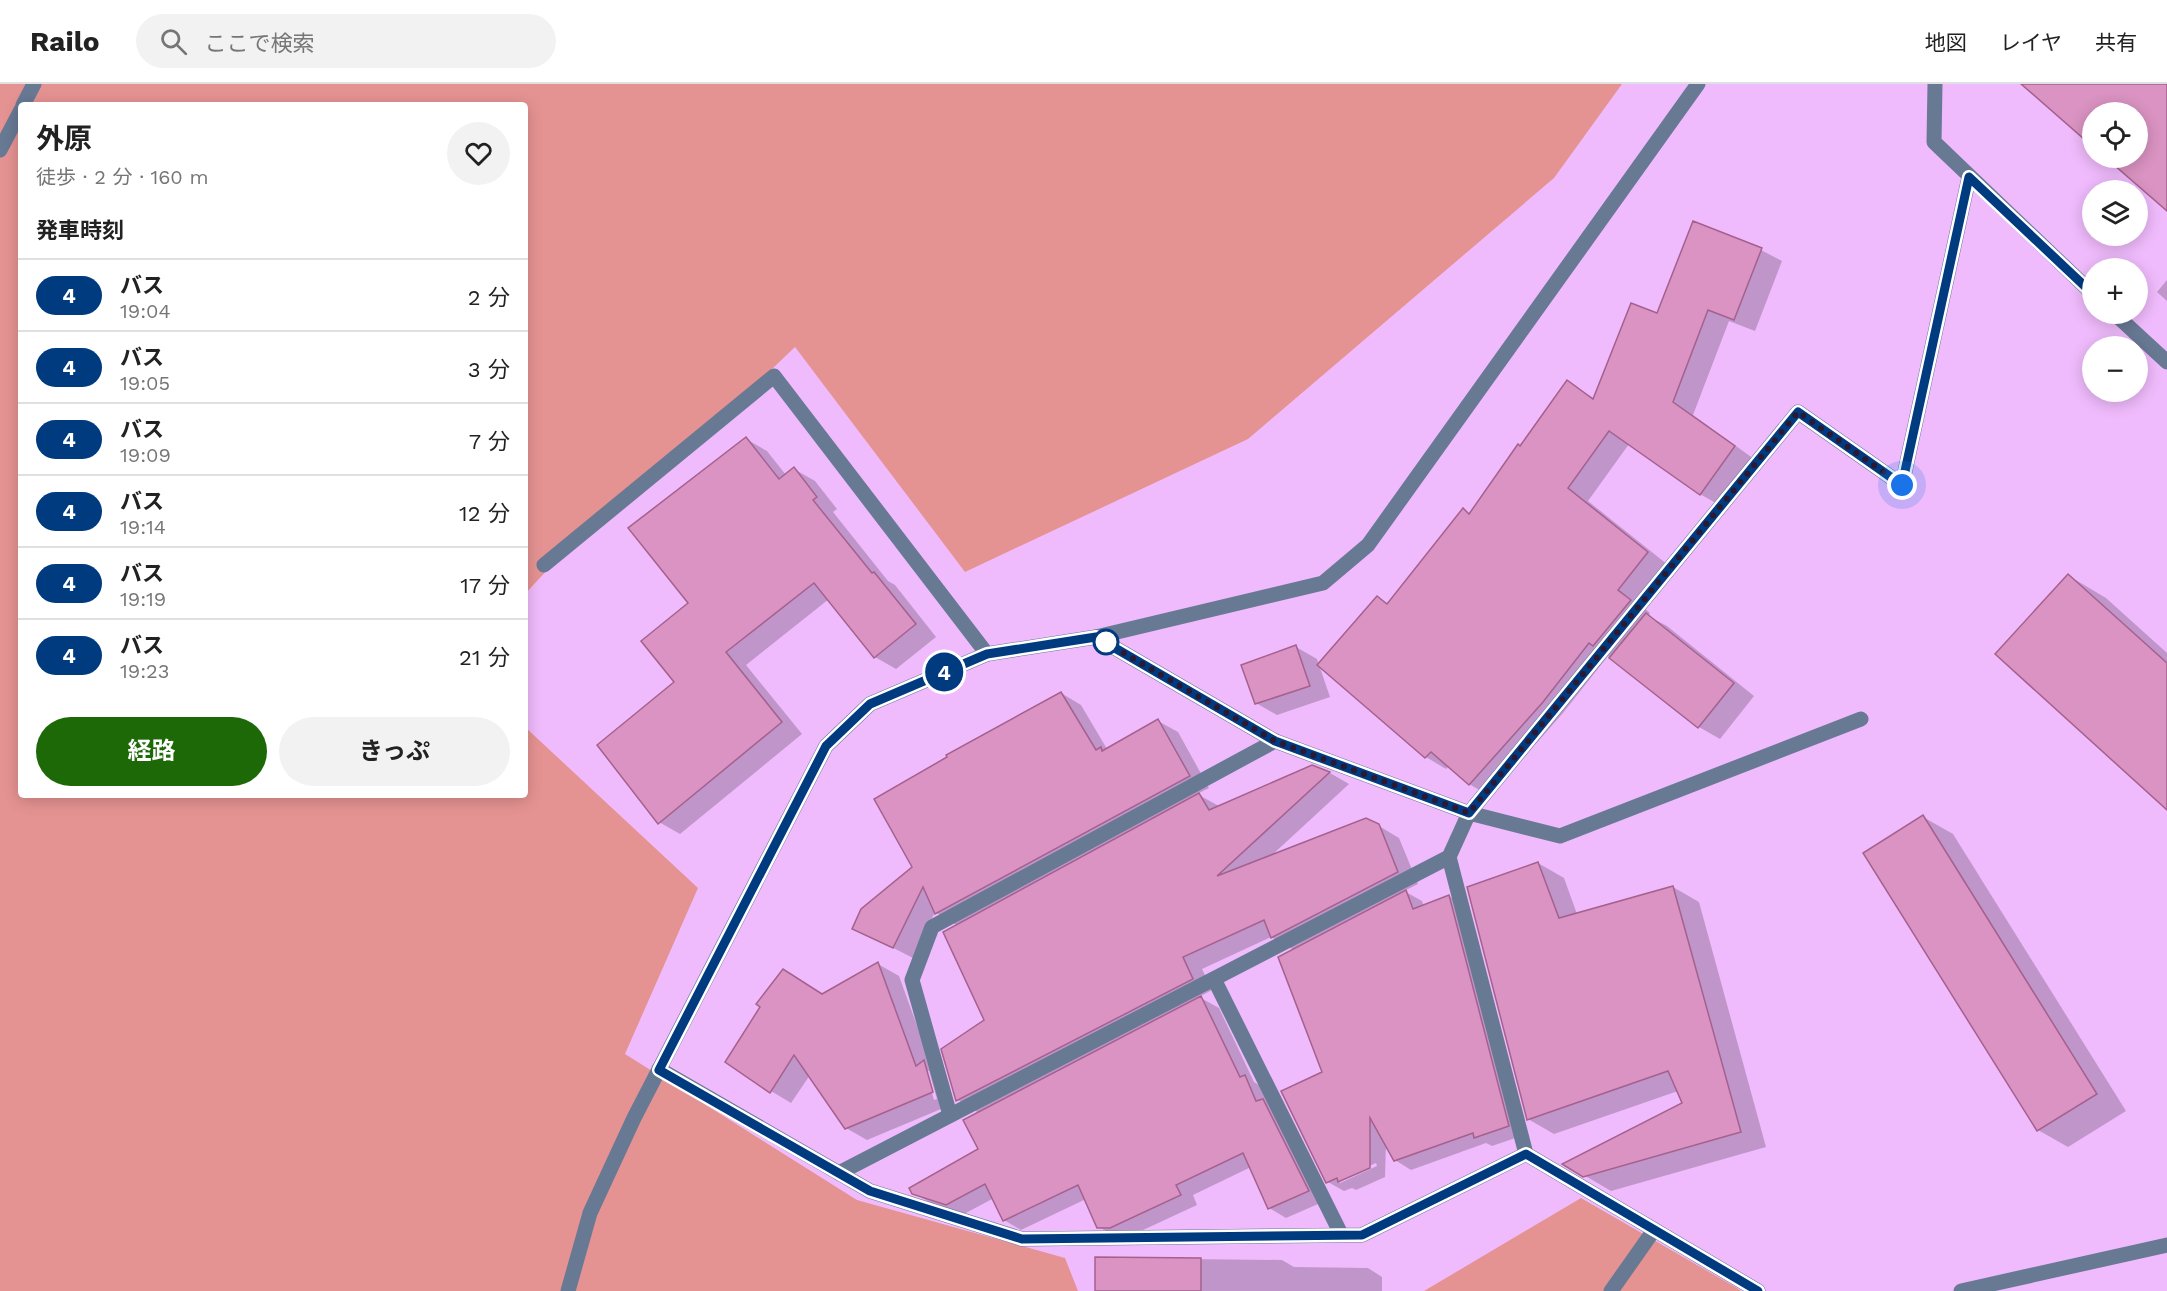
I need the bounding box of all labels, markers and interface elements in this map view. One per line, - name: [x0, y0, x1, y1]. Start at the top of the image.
- search box: [136, 14, 556, 68]
- text: Railo: [30, 25, 100, 58]
- icon: search: [157, 25, 190, 58]
- text: 地図: [1925, 30, 1967, 55]
- text: レイヤ: [2000, 30, 2062, 55]
- text: 共有: [2095, 30, 2137, 55]
- text: ここで検索: [205, 31, 315, 56]
- map controls: [2082, 102, 2148, 402]
- button: locate: [2082, 102, 2148, 168]
- text: 外原: [36, 122, 92, 155]
- button: heart: [447, 122, 510, 185]
- text: 徒歩 · 2 分 · 160 m: [36, 165, 209, 189]
- button: layers: [2082, 180, 2148, 246]
- text: 発車時刻: [36, 218, 124, 243]
- button: +: [2082, 258, 2148, 324]
- text: バス: [120, 273, 164, 298]
- text: 4: [62, 283, 76, 308]
- text: 2 分: [468, 285, 510, 310]
- text: 19:04: [120, 299, 171, 323]
- button: −: [2082, 336, 2148, 402]
- text: バス: [120, 345, 164, 370]
- text: 4: [62, 355, 76, 380]
- text: 3 分: [468, 357, 510, 382]
- text: 19:05: [120, 371, 170, 395]
- text: バス: [120, 417, 164, 442]
- text: 4: [62, 427, 76, 452]
- text: 7 分: [469, 429, 510, 454]
- text: 19:09: [120, 443, 171, 467]
- your location: [1887, 470, 1917, 500]
- text: バス: [120, 489, 164, 514]
- text: 4: [62, 499, 76, 524]
- text: 12 分: [459, 501, 510, 526]
- text: 19:14: [120, 515, 166, 539]
- text: バス: [120, 561, 164, 586]
- text: 4: [62, 571, 76, 596]
- text: 17 分: [460, 573, 510, 598]
- text: 19:19: [120, 587, 166, 611]
- unlabelled marker: [1093, 629, 1119, 655]
- text: バス: [120, 633, 164, 658]
- text: 4: [62, 643, 76, 668]
- text: 21 分: [459, 645, 510, 670]
- line badge: 4: [924, 652, 964, 692]
- text: 19:23: [120, 659, 169, 683]
- text: 4: [937, 660, 951, 685]
- button: 経路: [36, 717, 267, 786]
- button: きっぷ: [279, 717, 510, 786]

